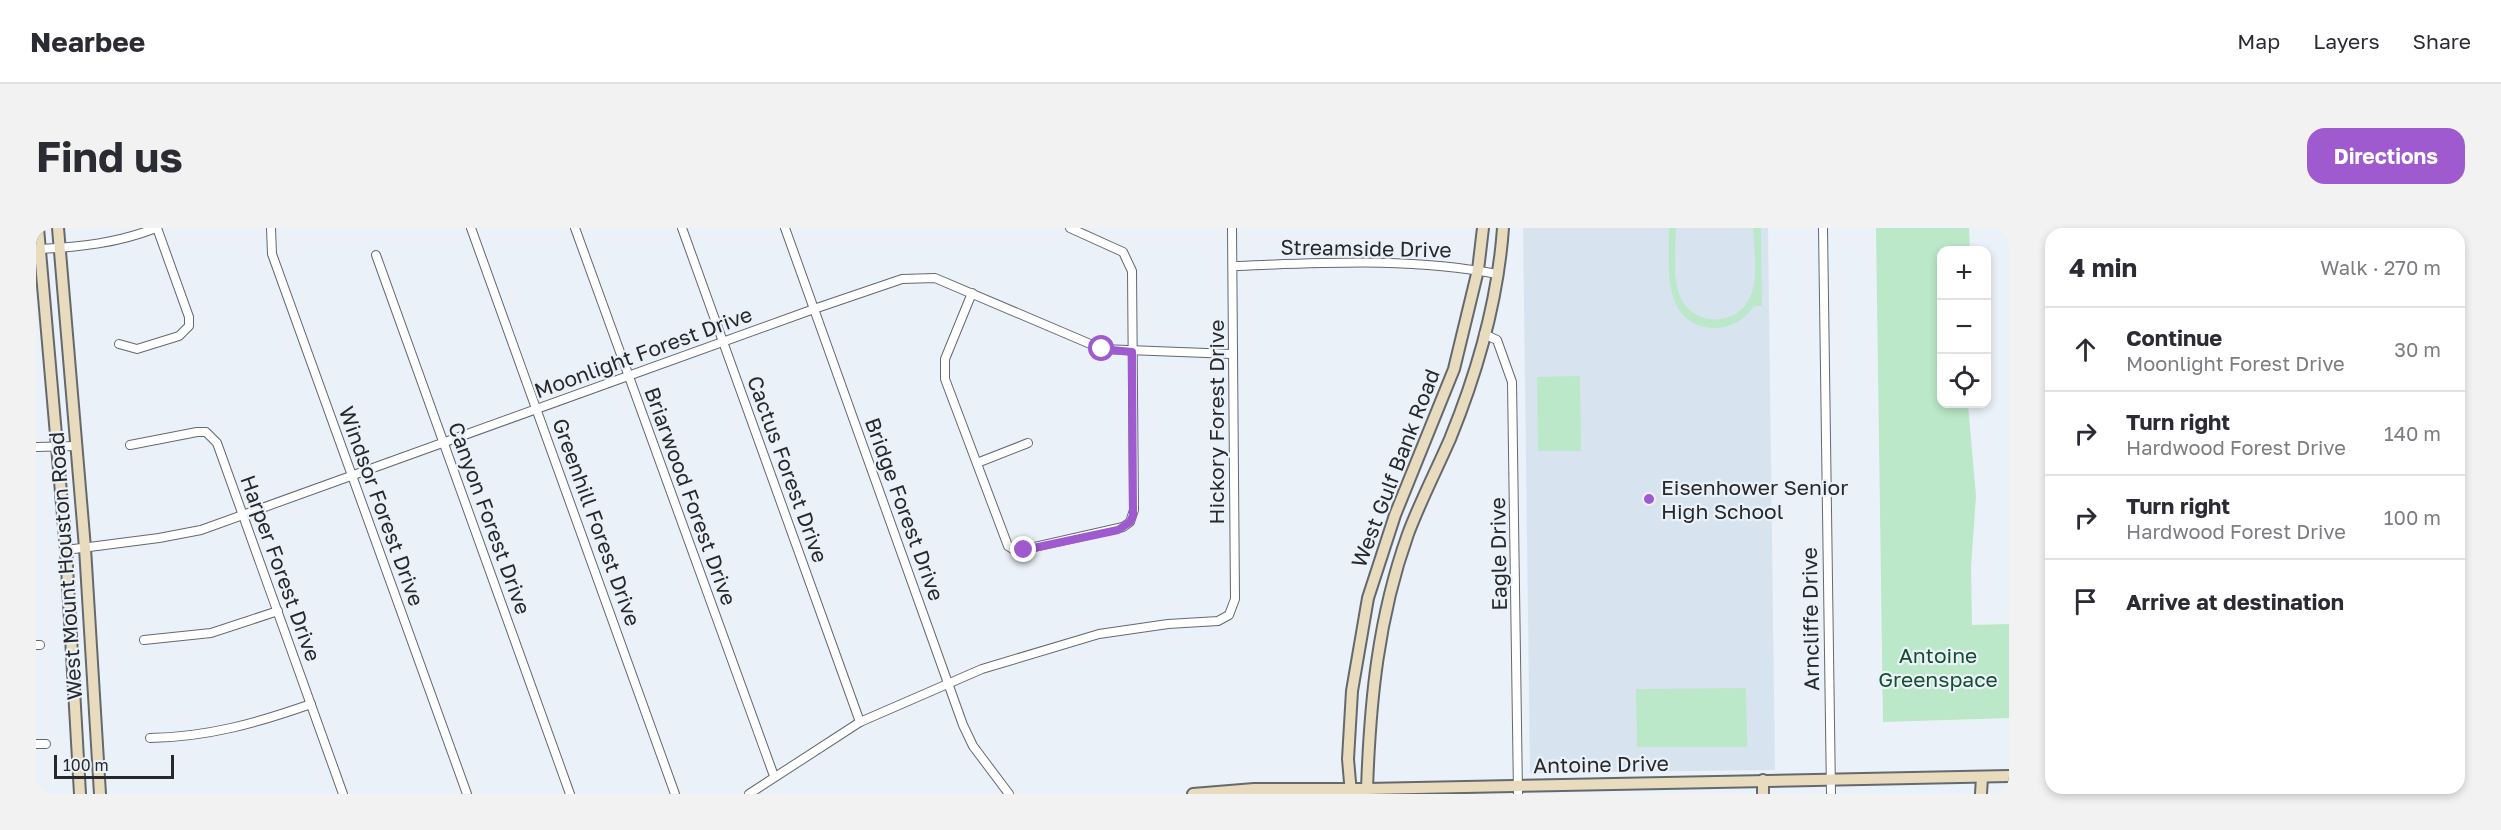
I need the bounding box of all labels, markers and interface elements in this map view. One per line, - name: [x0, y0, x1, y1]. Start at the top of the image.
- text: Nearbee: [30, 25, 145, 58]
- text: Map: [2237, 28, 2280, 54]
- text: Layers: [2313, 28, 2380, 54]
- text: Share: [2413, 28, 2471, 54]
- button: Directions: [2307, 128, 2465, 184]
- text: Find us: [36, 131, 183, 181]
- street label: Streamside Drive: [1280, 234, 1452, 262]
- map controls: [1937, 246, 1991, 408]
- button: +: [1937, 246, 1991, 300]
- text: 4 min: [2069, 252, 2137, 283]
- text: Walk · 270 m: [2320, 255, 2441, 279]
- button: −: [1937, 300, 1991, 354]
- street label: Moonlight Forest Drive: [531, 301, 755, 403]
- street label: Hickory Forest Drive: [1203, 320, 1229, 524]
- text: Continue: [2126, 324, 2222, 351]
- icon: ahead: [2069, 333, 2102, 366]
- route start: [1088, 335, 1114, 361]
- text: 30 m: [2394, 337, 2441, 361]
- text: Moonlight Forest Drive: [2126, 351, 2345, 375]
- button: locate: [1937, 354, 1991, 408]
- street label: West Gulf Bank Road: [1345, 365, 1445, 571]
- street label: Cactus Forest Drive: [742, 372, 834, 566]
- street label: Briarwood Forest Drive: [639, 383, 743, 609]
- street label: Windsor Forest Drive: [334, 403, 430, 609]
- text: Turn right: [2126, 408, 2230, 435]
- street label: Bridge Forest Drive: [860, 414, 950, 604]
- street label: Greenhill Forest Drive: [547, 415, 647, 629]
- icon: right: [2069, 417, 2102, 450]
- street label: Canyon Forest Drive: [443, 418, 537, 618]
- text: 140 m: [2384, 421, 2441, 445]
- street label: West Mount Houston Road: [43, 431, 87, 701]
- text: Hardwood Forest Drive: [2126, 435, 2346, 459]
- street label: Harper Forest Drive: [235, 471, 327, 665]
- place label: Eisenhower Senior High School: [1661, 474, 1848, 524]
- marker: Eisenhower Senior High School: [1642, 492, 1656, 506]
- text: Turn right: [2126, 492, 2230, 519]
- street label: Eagle Drive: [1484, 497, 1512, 611]
- icon: right: [2069, 501, 2102, 534]
- text: 100 m: [2384, 505, 2441, 529]
- text: Hardwood Forest Drive: [2126, 519, 2346, 543]
- route end: [1010, 536, 1036, 562]
- street label: Arncliffe Drive: [1796, 547, 1824, 691]
- icon: arrive: [2069, 585, 2102, 618]
- text: Arrive at destination: [2126, 588, 2344, 615]
- park label: Antoine Greenspace: [1878, 642, 1998, 692]
- street label: Antoine Drive: [1533, 750, 1669, 778]
- scale bar: [54, 752, 174, 780]
- text: 100 m: [63, 755, 109, 775]

